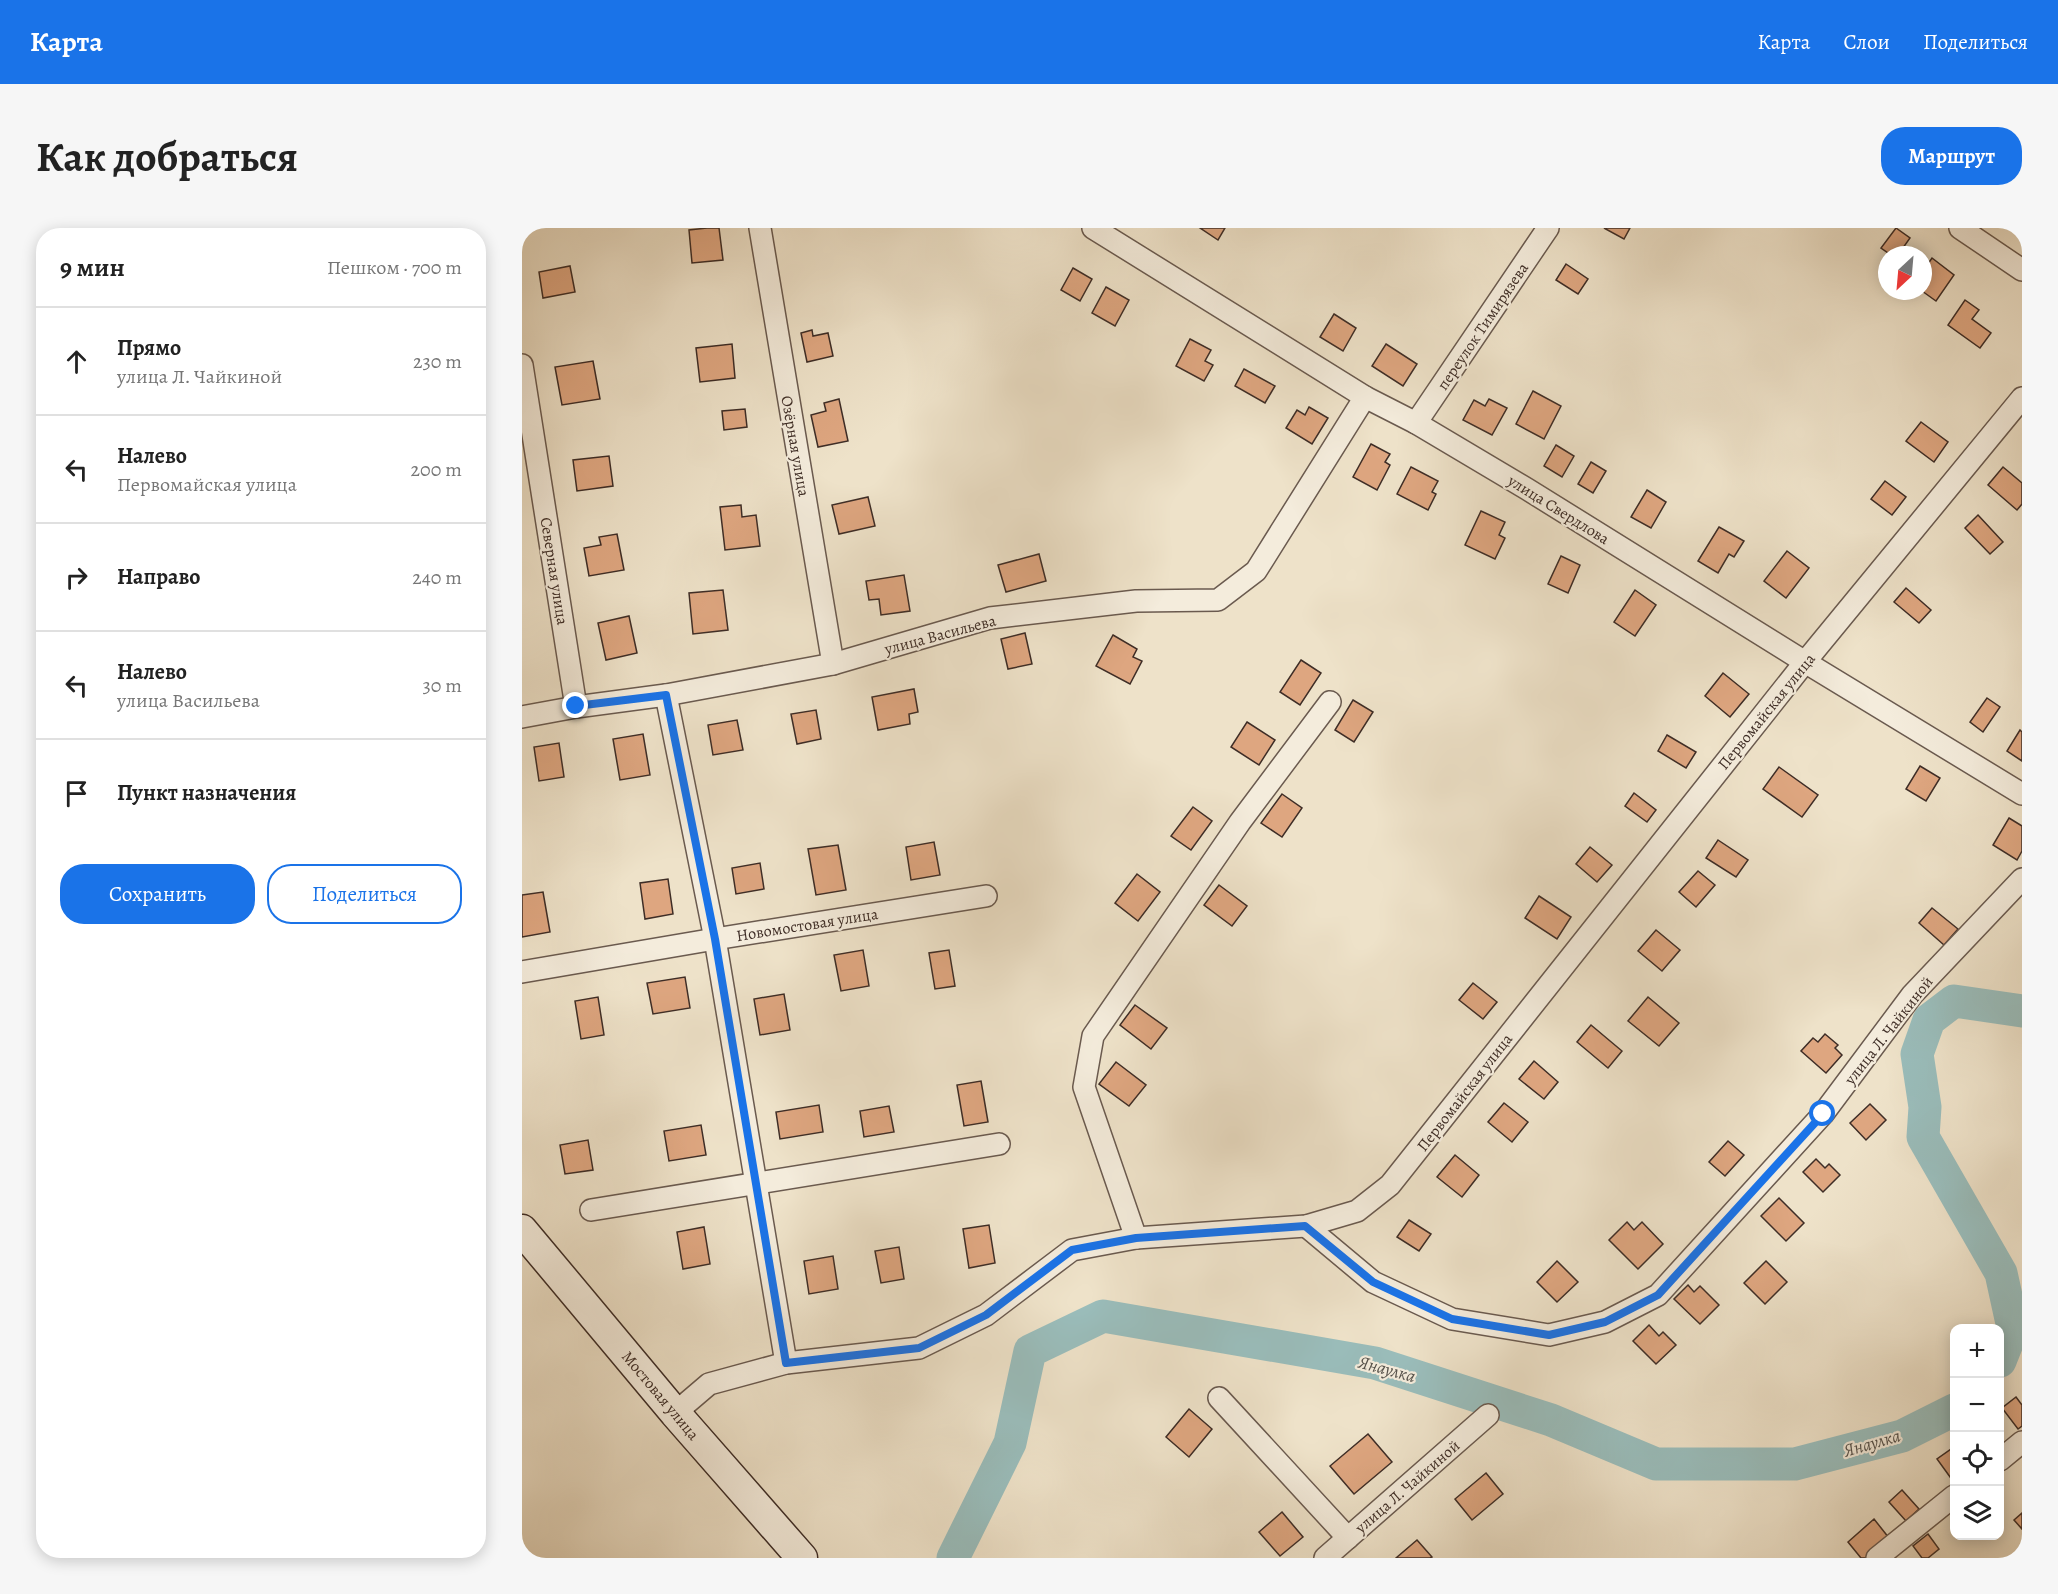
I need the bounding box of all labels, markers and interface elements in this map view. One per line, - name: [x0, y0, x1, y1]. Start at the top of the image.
- text: Карта: [30, 23, 103, 61]
- text: Карта: [1757, 28, 1810, 56]
- text: Слои: [1843, 28, 1890, 56]
- text: Поделиться: [1923, 28, 2028, 56]
- button: Маршрут: [1881, 127, 2022, 185]
- text: Как добраться: [36, 128, 298, 185]
- north arrow: [1878, 246, 1932, 300]
- text: 9 мин: [60, 250, 125, 285]
- text: Пешком · 700 m: [327, 254, 462, 281]
- street label: переулок Тимирязева: [1432, 258, 1534, 395]
- text: Прямо: [117, 333, 181, 363]
- icon: ahead: [60, 345, 93, 378]
- text: 230 m: [413, 348, 462, 375]
- text: улица Л. Чайкиной: [117, 363, 282, 390]
- street label: Озёрная улица: [775, 394, 815, 499]
- text: Налево: [117, 441, 187, 471]
- icon: left: [60, 453, 93, 486]
- text: 200 m: [411, 456, 462, 483]
- street label: улица Свердлова: [1503, 469, 1614, 550]
- text: Первомайская улица: [117, 471, 297, 498]
- street label: Северная улица: [535, 516, 573, 627]
- icon: right: [60, 561, 93, 594]
- text: Направо: [117, 562, 200, 592]
- text: 240 m: [412, 564, 462, 591]
- street label: улица Васильева: [881, 609, 999, 661]
- street label: Первомайская улица: [1713, 648, 1821, 774]
- text: Налево: [117, 657, 187, 687]
- icon: left: [60, 669, 93, 702]
- text: 30 m: [422, 672, 462, 699]
- text: улица Васильева: [117, 687, 260, 714]
- route end: [562, 692, 588, 718]
- icon: arrive: [60, 777, 93, 810]
- text: Пункт назначения: [117, 778, 296, 808]
- button: Сохранить: [60, 864, 255, 924]
- button: Поделиться: [267, 864, 462, 924]
- street label: Новомостовая улица: [735, 903, 880, 947]
- street label: улица Л. Чайкиной: [1839, 972, 1938, 1090]
- street label: Первомайская улица: [1412, 1029, 1518, 1156]
- route start: [1809, 1100, 1835, 1126]
- map controls: [1950, 1324, 2004, 1540]
- button: +: [1950, 1324, 2004, 1378]
- street label: Мостовая улица: [616, 1346, 704, 1445]
- water label: Янаулка: [1355, 1350, 1418, 1388]
- button: −: [1950, 1378, 2004, 1432]
- water label: Янаулка: [1840, 1423, 1903, 1463]
- button: locate: [1950, 1432, 2004, 1486]
- street label: улица Л. Чайкиной: [1350, 1435, 1465, 1539]
- button: layers: [1950, 1486, 2004, 1540]

